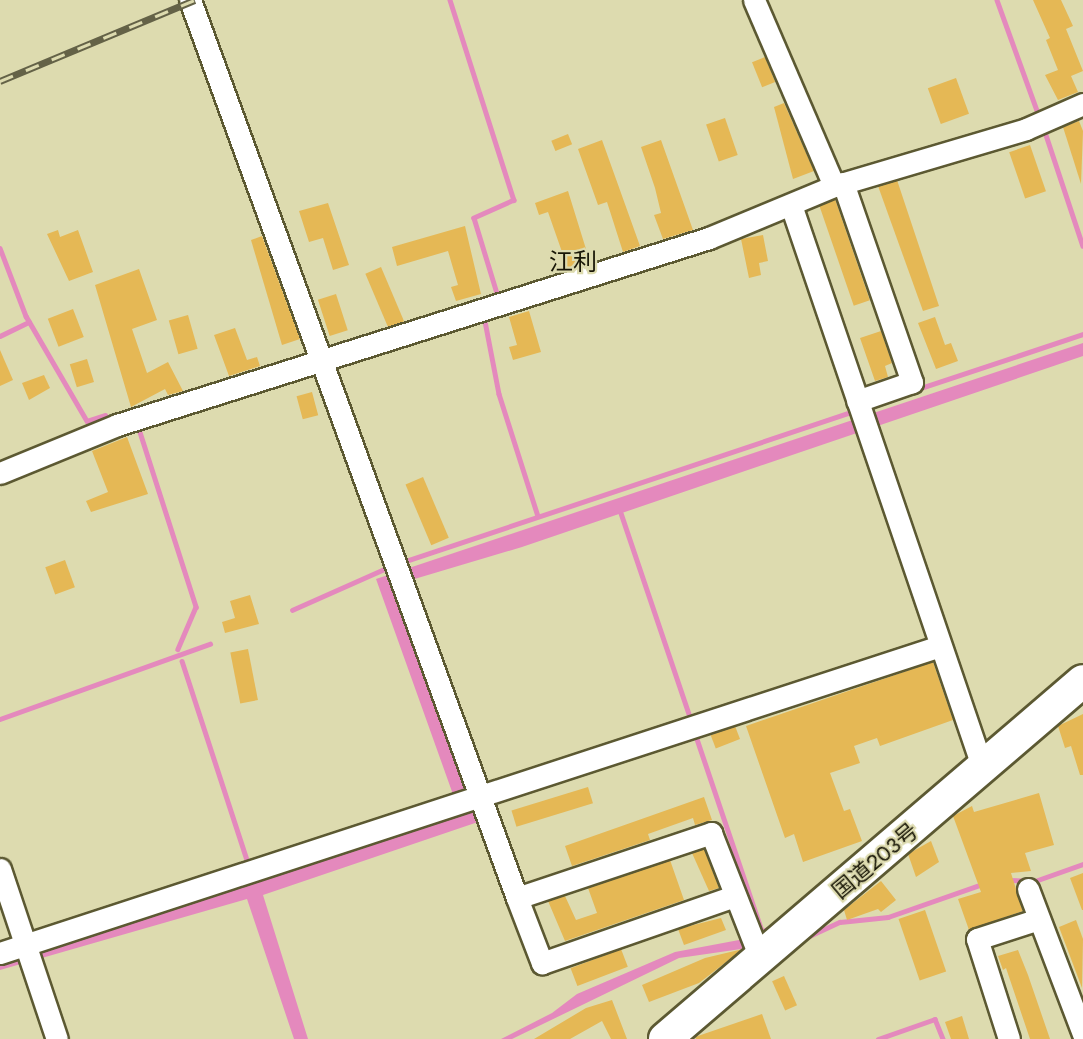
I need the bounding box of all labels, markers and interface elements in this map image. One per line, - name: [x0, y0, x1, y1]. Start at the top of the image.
- district label: 江利: [549, 248, 597, 276]
- street label: 国道203号: [827, 818, 923, 904]

